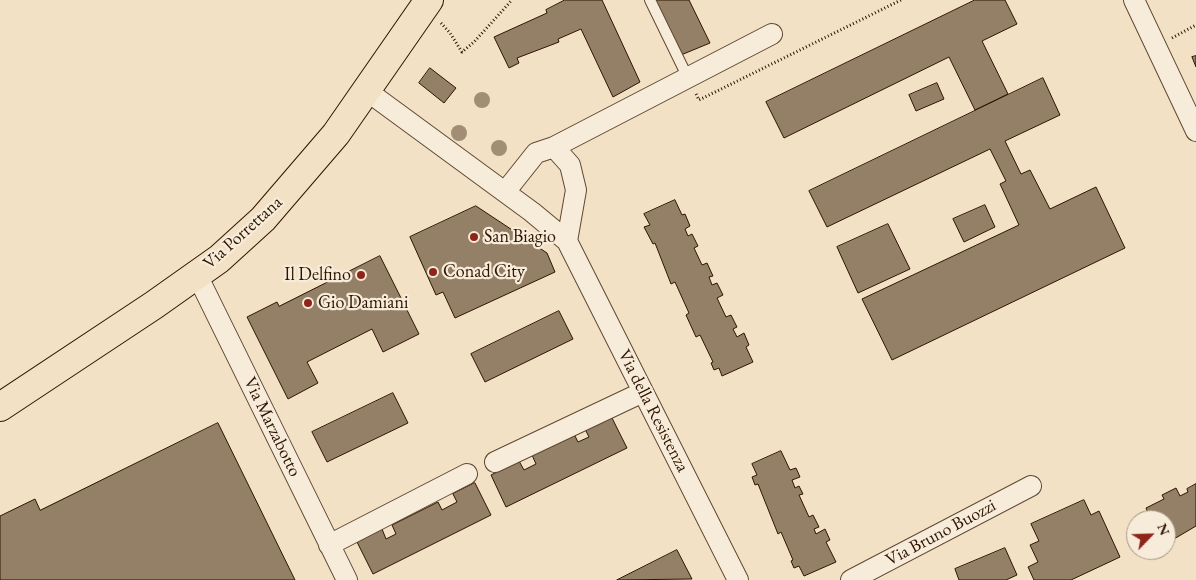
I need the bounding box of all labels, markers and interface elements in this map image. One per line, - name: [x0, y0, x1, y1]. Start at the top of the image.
- street label: Via Porrettana: [199, 192, 287, 274]
- place label: San Biagio: [484, 226, 556, 248]
- marker: San Biagio: [468, 231, 480, 243]
- place label: Conad City: [443, 261, 525, 283]
- place label: Il Delfino: [284, 264, 351, 286]
- marker: Conad City: [427, 266, 439, 278]
- marker: Il Delfino: [355, 269, 367, 281]
- place label: Gio Damiani: [318, 292, 408, 314]
- marker: Gio Damiani: [302, 297, 314, 309]
- street label: Via della Resistenza: [613, 346, 693, 476]
- street label: Via Marzabotto: [239, 374, 305, 480]
- street label: Via Bruno Buozzi: [882, 495, 1000, 571]
- north arrow: [1126, 510, 1176, 560]
- text: N: [1153, 520, 1174, 538]

